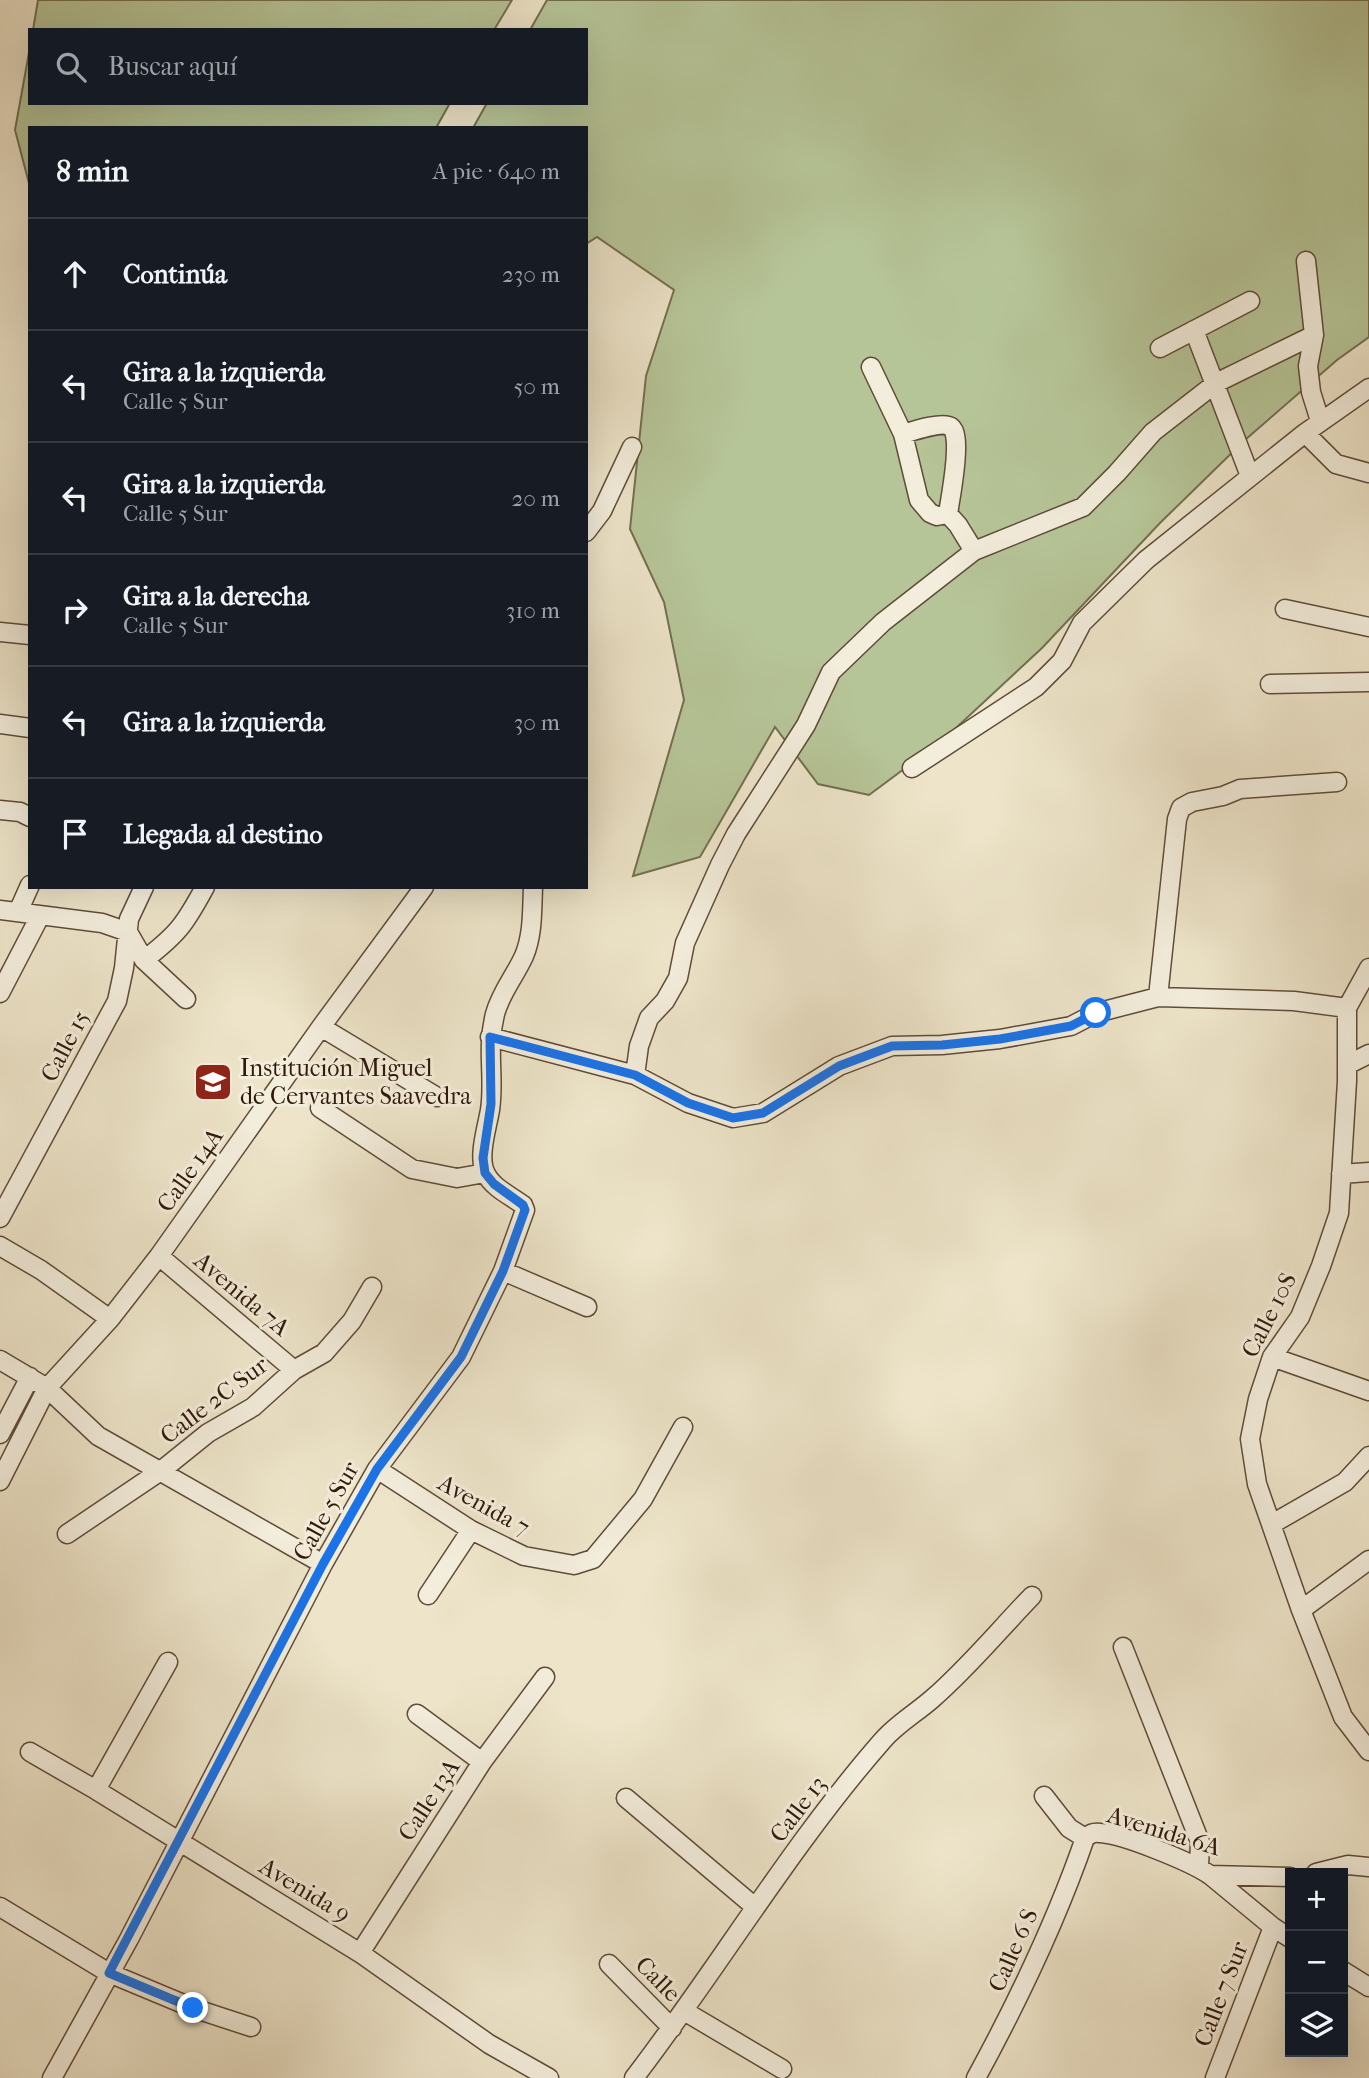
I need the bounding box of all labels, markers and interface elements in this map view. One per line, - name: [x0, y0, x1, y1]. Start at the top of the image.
- search box: [28, 28, 588, 105]
- icon: search: [52, 48, 90, 86]
- text: Buscar aquí: [108, 51, 237, 82]
- text: 8 min: [56, 154, 129, 189]
- text: A pie · 640 m: [433, 158, 560, 185]
- icon: ahead: [56, 255, 94, 293]
- text: Continúa: [123, 259, 227, 290]
- text: 230 m: [502, 261, 560, 288]
- text: Gira a la izquierda: [123, 357, 325, 388]
- icon: left: [56, 367, 94, 405]
- text: 50 m: [513, 373, 560, 400]
- text: Calle 5 Sur: [123, 388, 227, 415]
- text: Gira a la izquierda: [123, 469, 325, 500]
- icon: left: [56, 479, 94, 517]
- text: 20 m: [511, 485, 560, 512]
- text: Calle 5 Sur: [123, 500, 227, 527]
- text: Gira a la derecha: [123, 581, 309, 612]
- icon: right: [56, 591, 94, 629]
- text: 310 m: [506, 597, 560, 624]
- text: Calle 5 Sur: [123, 612, 227, 639]
- icon: left: [56, 703, 94, 741]
- text: Gira a la izquierda: [123, 707, 325, 738]
- text: 30 m: [514, 709, 560, 736]
- icon: arrive: [56, 815, 94, 853]
- text: Llegada al destino: [123, 819, 323, 850]
- route start: [1080, 997, 1111, 1028]
- street label: Calle 15: [35, 1006, 95, 1086]
- place label: Institución Miguel de Cervantes Saavedra: [240, 1054, 472, 1110]
- school or university icon: Institución Miguel de Cervantes Saavedra: [192, 1061, 234, 1103]
- street label: Calle 14A: [151, 1122, 229, 1217]
- street label: Avenida 7A: [188, 1245, 296, 1342]
- street label: Calle 10S: [1236, 1268, 1302, 1362]
- street label: Calle 2C Sur: [155, 1350, 274, 1449]
- street label: Calle 5 Sur: [287, 1456, 365, 1565]
- street label: Avenida 7: [433, 1468, 535, 1542]
- street label: Calle 13A: [392, 1754, 466, 1846]
- street label: Calle 13: [764, 1770, 832, 1848]
- street label: Avenida 6A: [1103, 1800, 1225, 1862]
- street label: Avenida 9: [254, 1851, 356, 1928]
- map controls: [1285, 1868, 1348, 2057]
- button: +: [1285, 1868, 1348, 1931]
- street label: Calle 6 S: [982, 1904, 1044, 1996]
- button: −: [1285, 1931, 1348, 1994]
- street label: Calle 7 Sur: [1188, 1937, 1254, 2050]
- street label: Calle: [630, 1951, 686, 2007]
- route end: [177, 1992, 208, 2023]
- button: layers: [1285, 1994, 1348, 2057]

